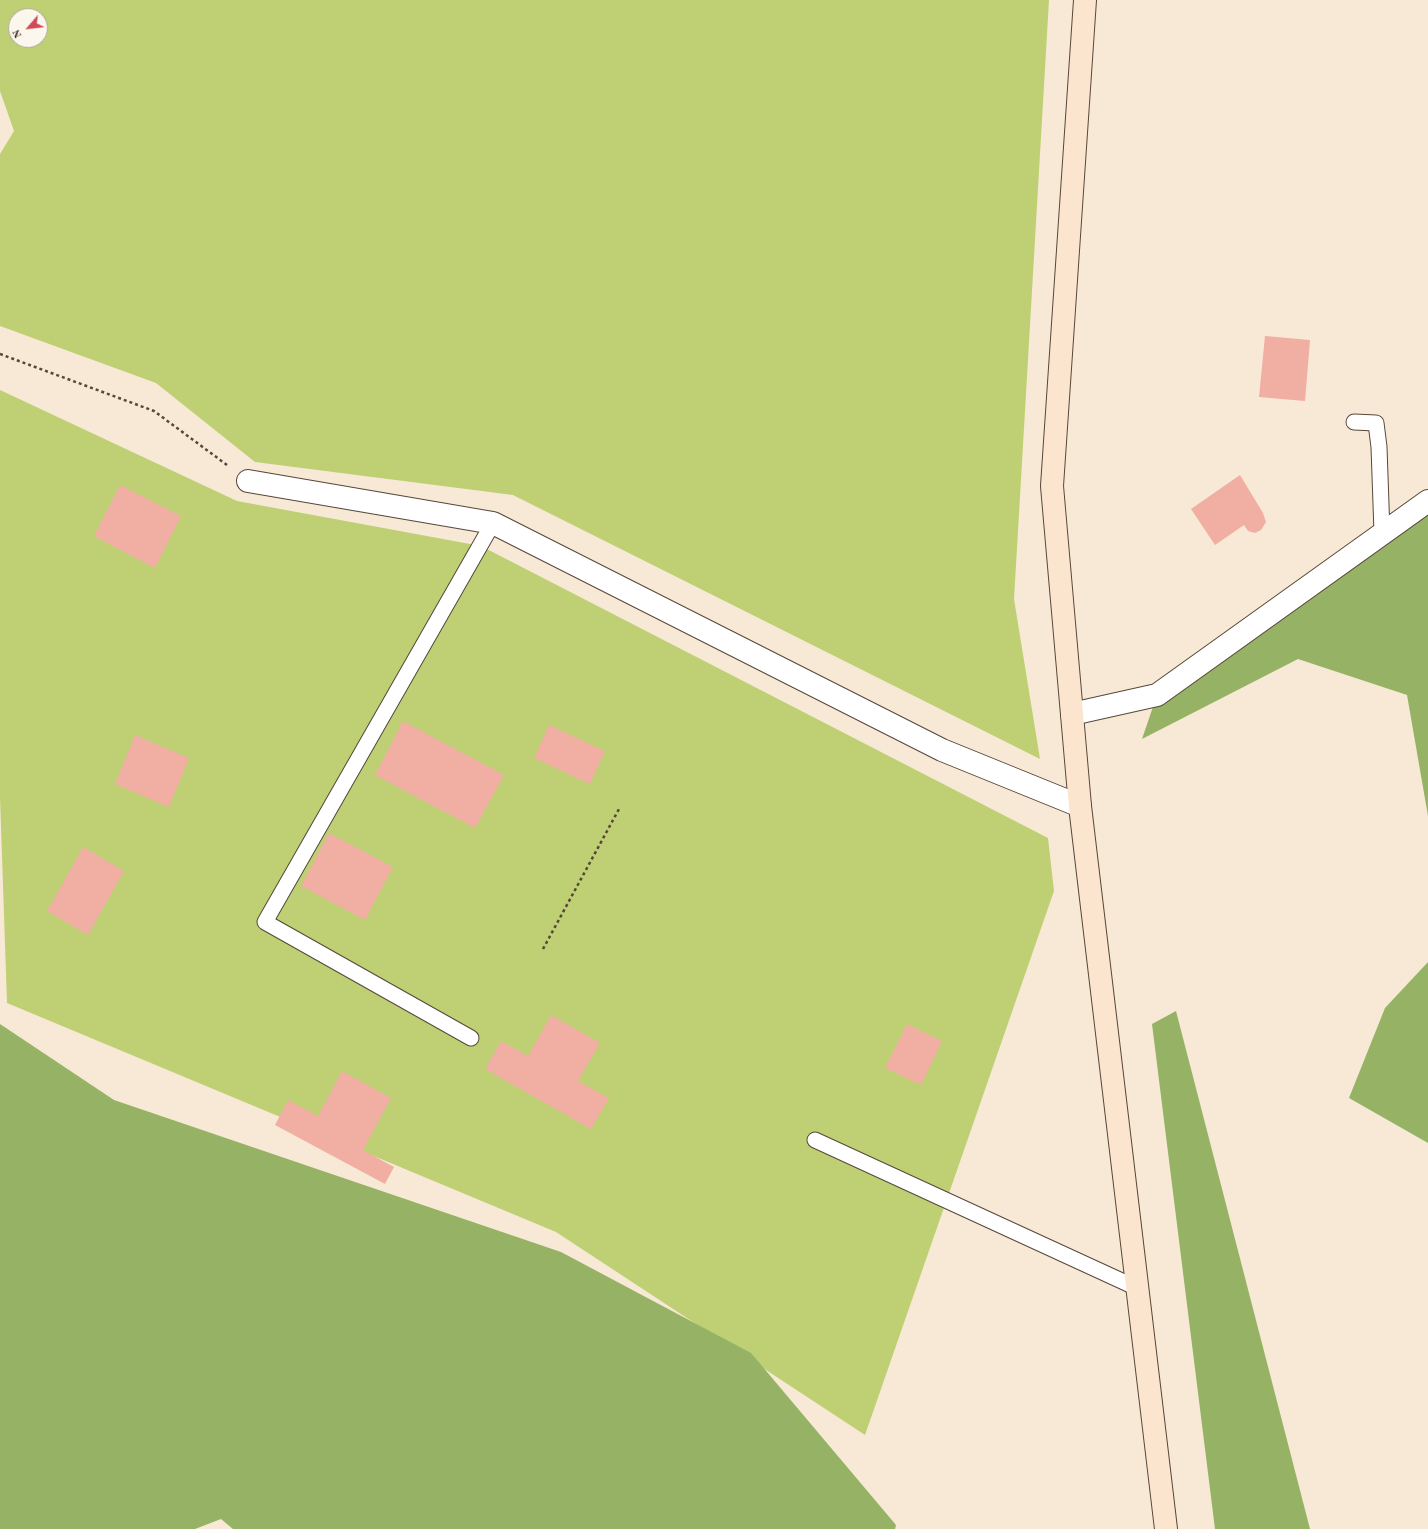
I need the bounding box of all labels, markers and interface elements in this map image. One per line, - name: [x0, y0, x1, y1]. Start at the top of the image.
- north arrow: [8, 8, 48, 48]
- text: N: [11, 27, 25, 40]

